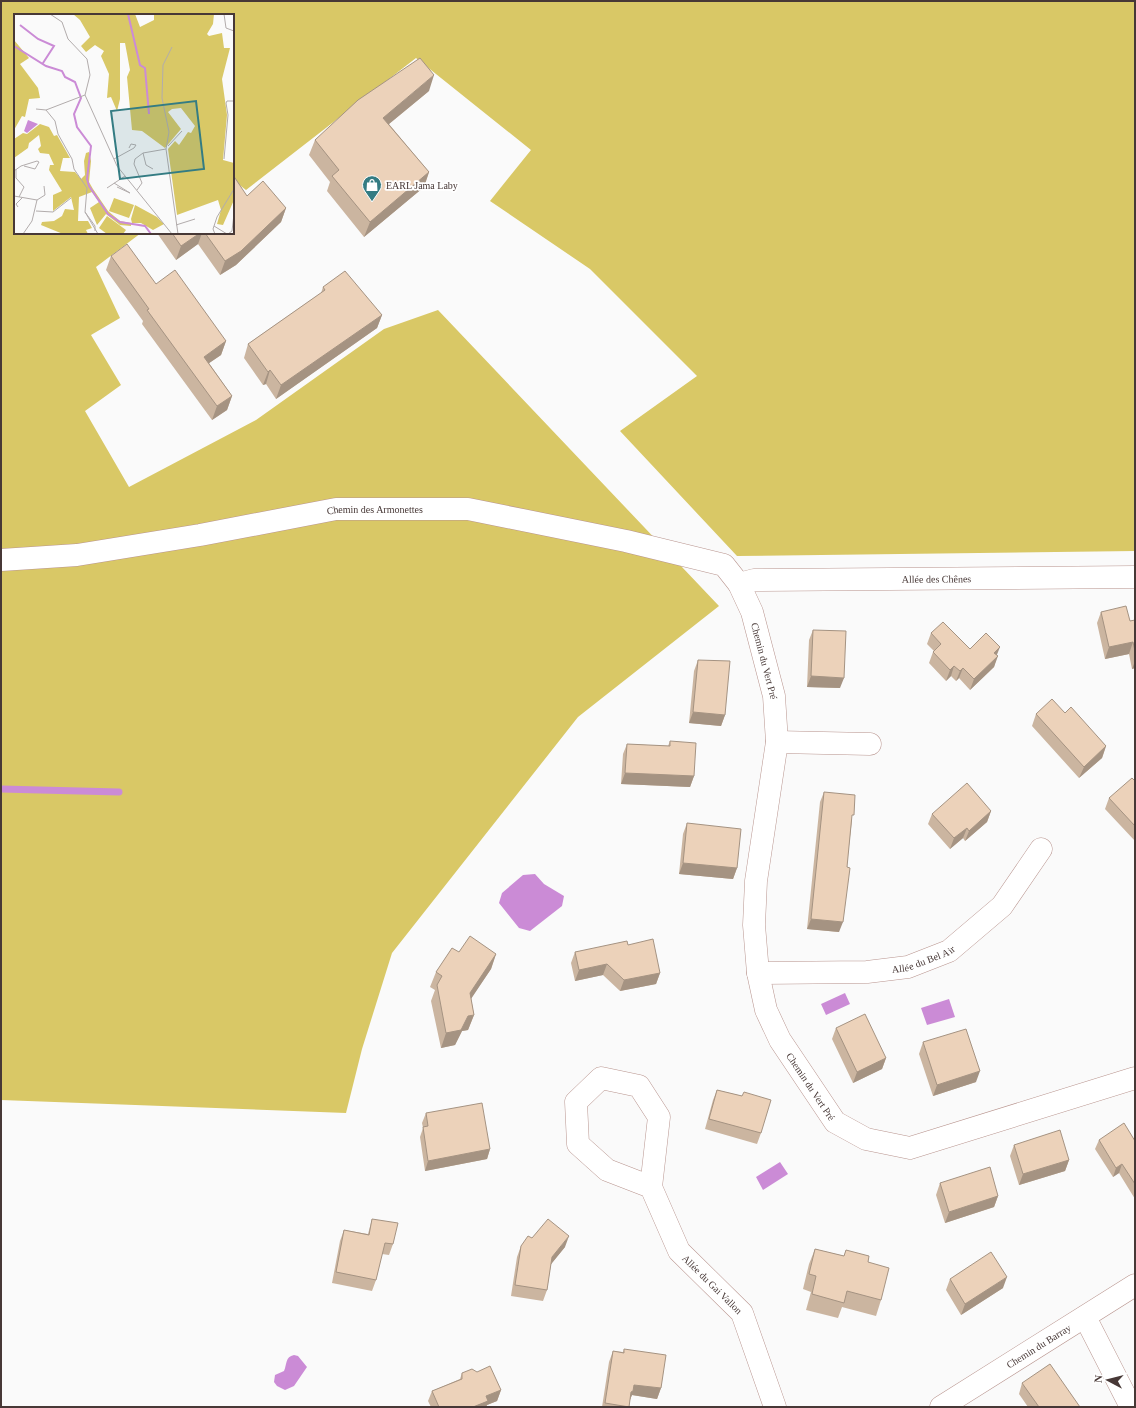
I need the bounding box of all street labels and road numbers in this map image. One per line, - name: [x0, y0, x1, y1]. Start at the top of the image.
- street label: Chemin des Armonettes: [326, 504, 423, 517]
- street label: Allée des Chênes: [902, 573, 971, 585]
- street label: Chemin du Vert Pré: [749, 621, 779, 700]
- street label: Allée du Bel Air: [891, 943, 958, 975]
- street label: Chemin du Vert Pré: [784, 1051, 838, 1123]
- street label: Allée du Gai Vallon: [680, 1253, 744, 1316]
- street label: Chemin du Barray: [1004, 1322, 1073, 1371]

